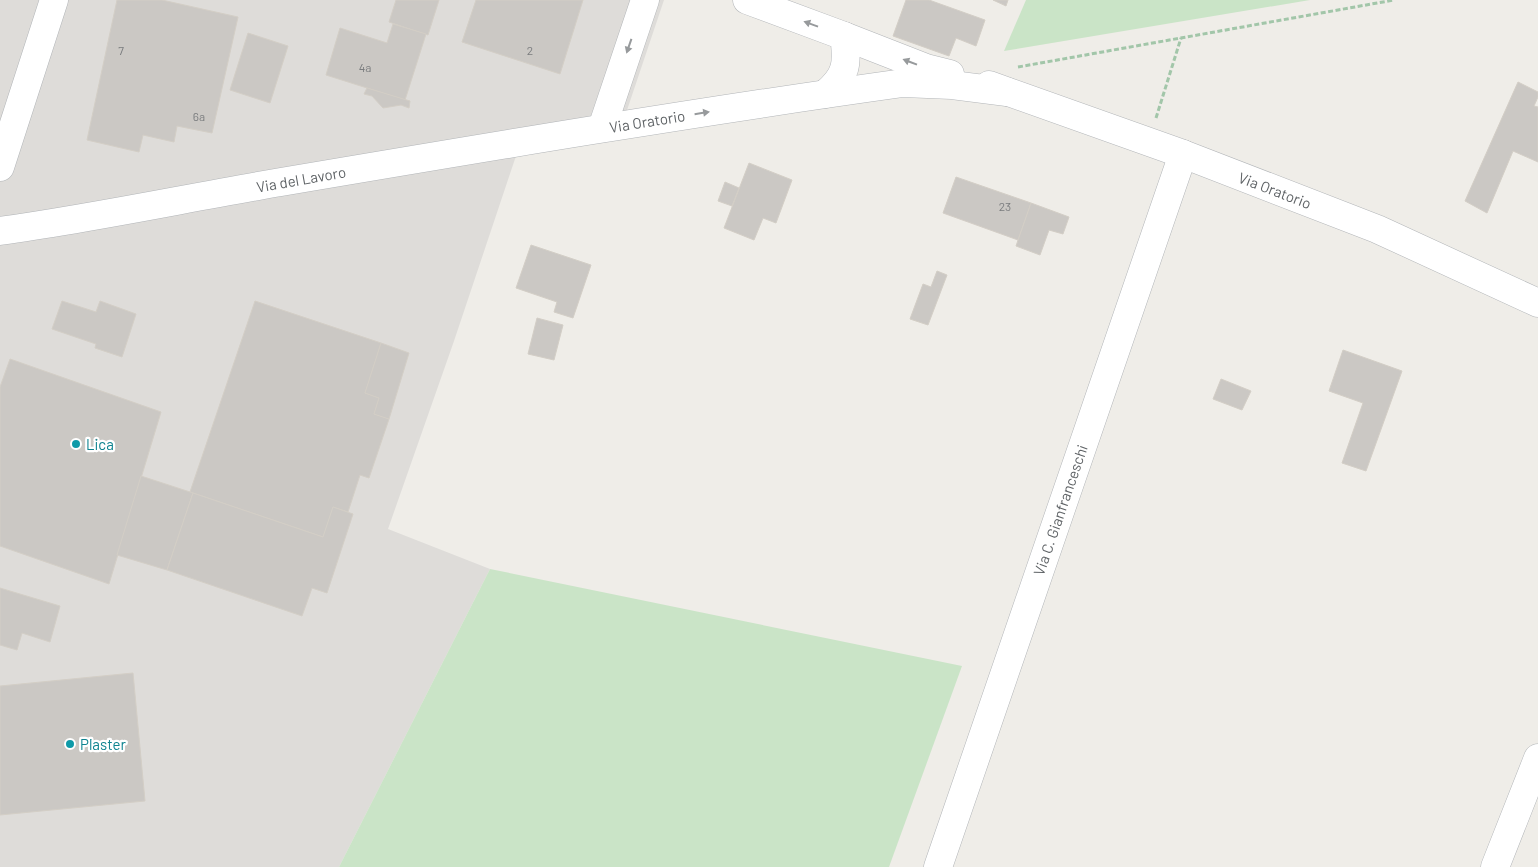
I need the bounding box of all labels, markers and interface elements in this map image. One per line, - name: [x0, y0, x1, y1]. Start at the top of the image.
- one-way arrow: [804, 20, 819, 27]
- one-way arrow: [625, 39, 633, 54]
- house number: 7: [118, 43, 124, 57]
- house number: 2: [527, 43, 533, 57]
- one-way arrow: [902, 58, 917, 66]
- house number: 4a: [359, 60, 371, 74]
- street label: Via Oratorio: [608, 106, 686, 136]
- one-way arrow: [694, 108, 710, 116]
- house number: 6a: [193, 109, 205, 123]
- street label: Via del Lavoro: [255, 162, 347, 196]
- street label: Via Oratorio: [1236, 168, 1314, 212]
- house number: 23: [999, 199, 1011, 213]
- place label: Lica: [86, 435, 114, 453]
- marker: Lica: [70, 438, 82, 450]
- street label: Via C. Gianfranceschi: [1029, 442, 1091, 578]
- place label: Plaster: [80, 735, 126, 753]
- marker: Plaster: [64, 738, 76, 750]

